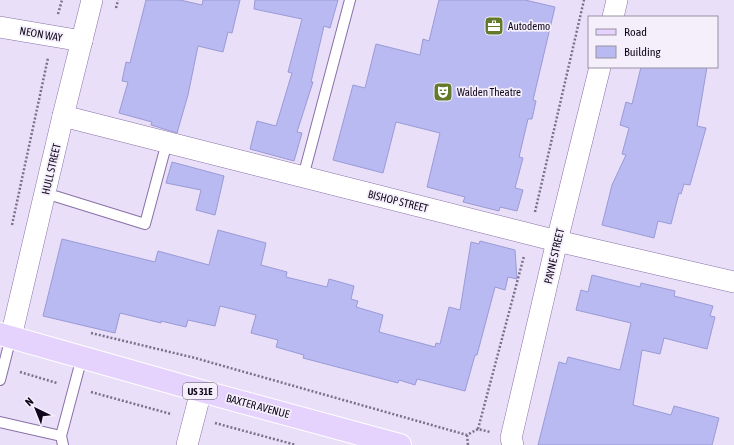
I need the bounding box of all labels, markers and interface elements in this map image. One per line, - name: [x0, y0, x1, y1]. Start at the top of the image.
- office icon: Autodemo: [483, 15, 505, 37]
- legend: [588, 16, 718, 68]
- place label: Autodemo: [508, 20, 550, 32]
- street label: NEON WAY: [19, 24, 63, 44]
- text: Road: [624, 25, 647, 39]
- text: Building: [624, 45, 662, 59]
- theatre icon: Walden Theatre: [432, 81, 454, 103]
- place label: Walden Theatre: [457, 86, 521, 98]
- street label: HULL STREET: [39, 142, 63, 196]
- street label: BISHOP STREET: [367, 188, 429, 214]
- street label: PAYNE STREET: [542, 227, 566, 285]
- road number: US 31E: [183, 383, 217, 399]
- north arrow: [16, 389, 56, 429]
- street label: BAXTER AVENUE: [225, 392, 291, 420]
- text: N: [23, 395, 36, 408]

